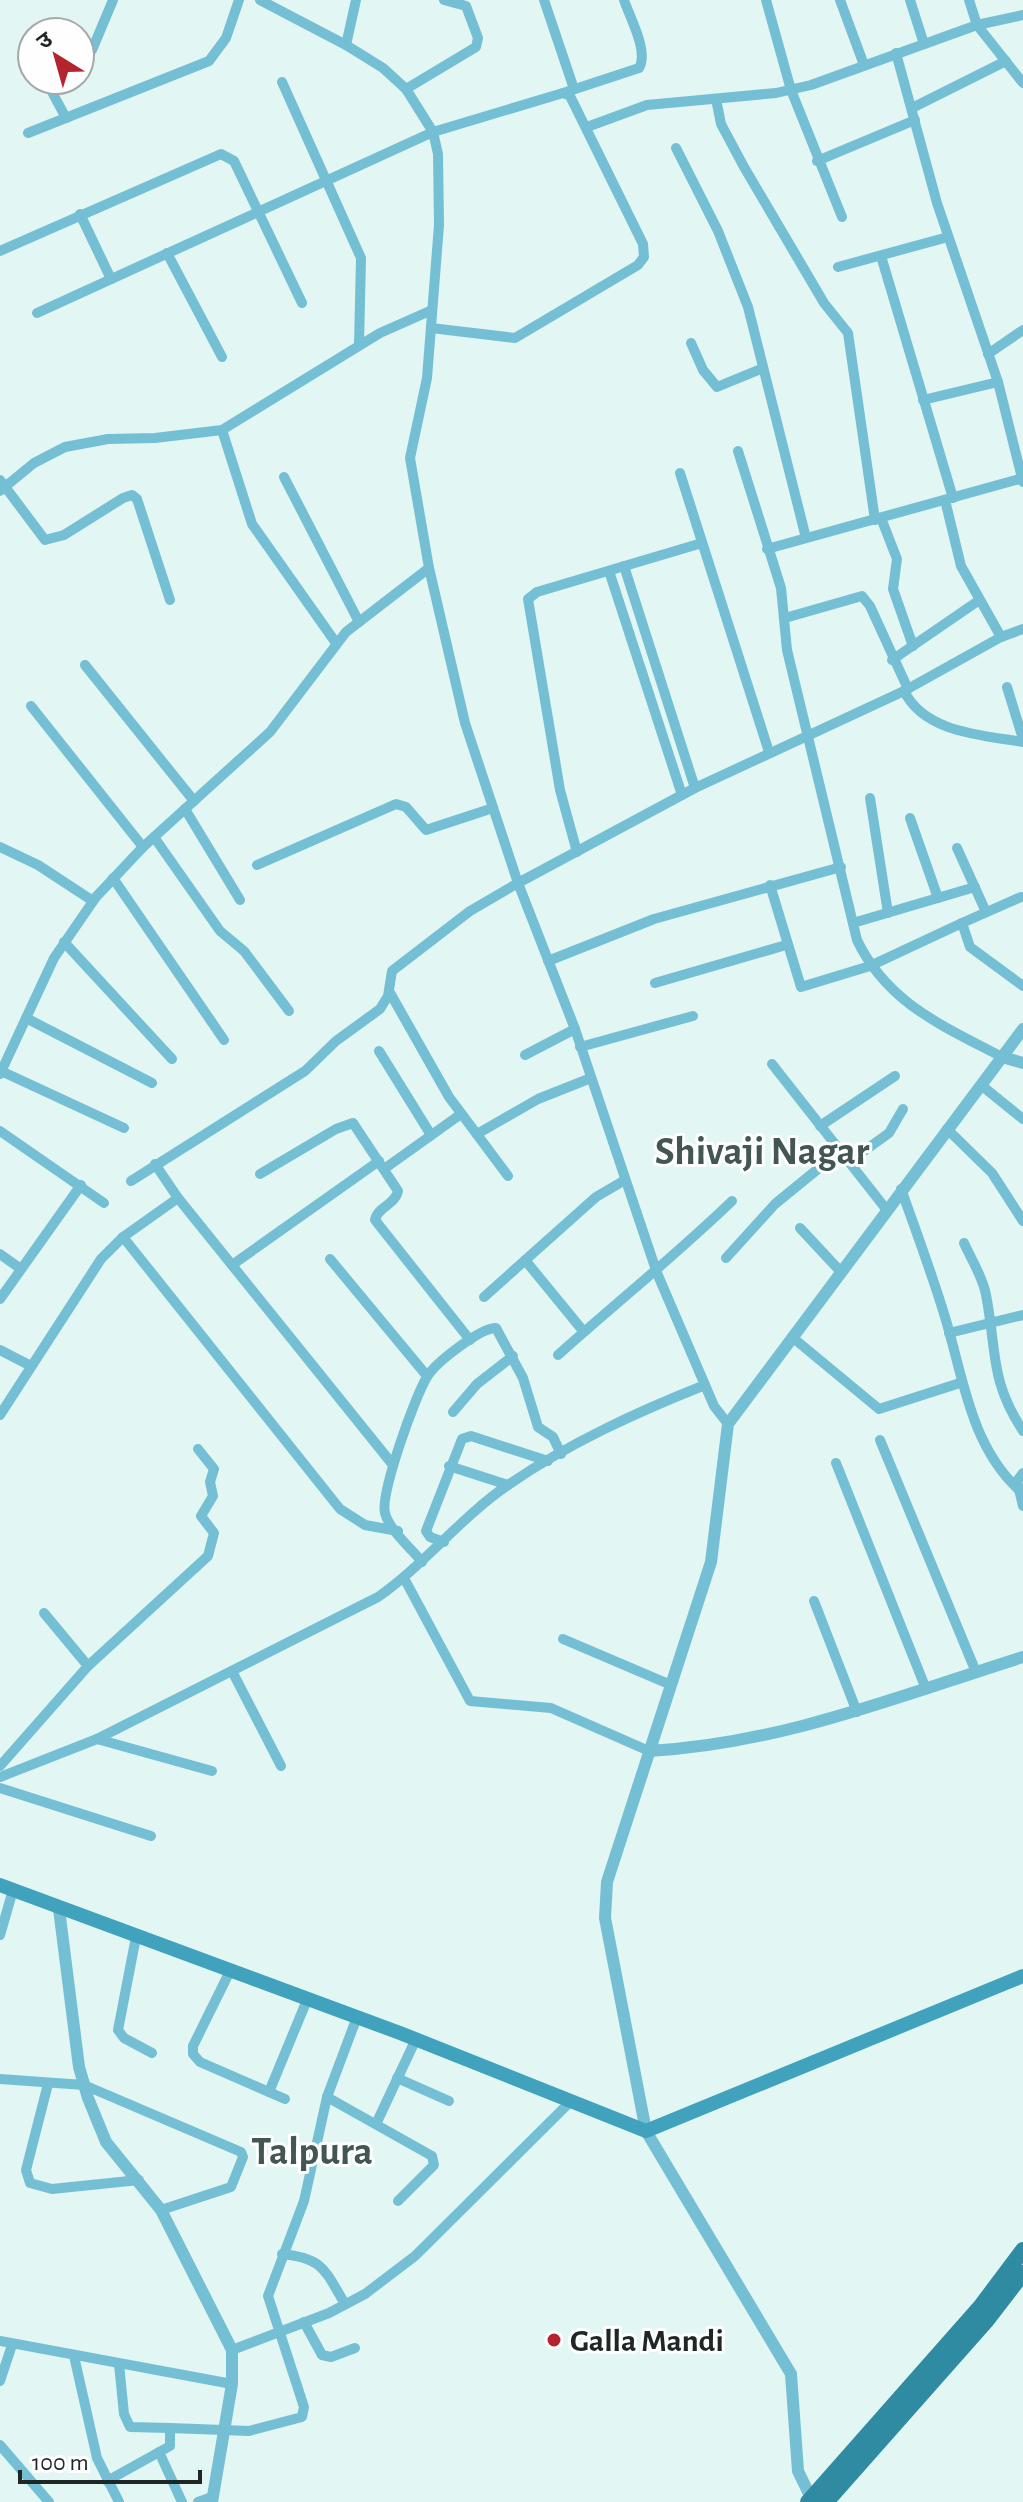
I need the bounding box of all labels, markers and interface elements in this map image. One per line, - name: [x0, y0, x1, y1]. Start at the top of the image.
- north arrow: [16, 16, 96, 96]
- text: उ: [33, 27, 57, 53]
- district label: Shivaji Nagar: [655, 1132, 869, 1172]
- district label: Talpura: [251, 2132, 373, 2172]
- place label: Galla Mandi: [570, 2325, 724, 2357]
- marker: Galla Mandi: [545, 2331, 563, 2349]
- scale bar: [20, 2434, 200, 2484]
- text: 100 m: [32, 2451, 89, 2475]

